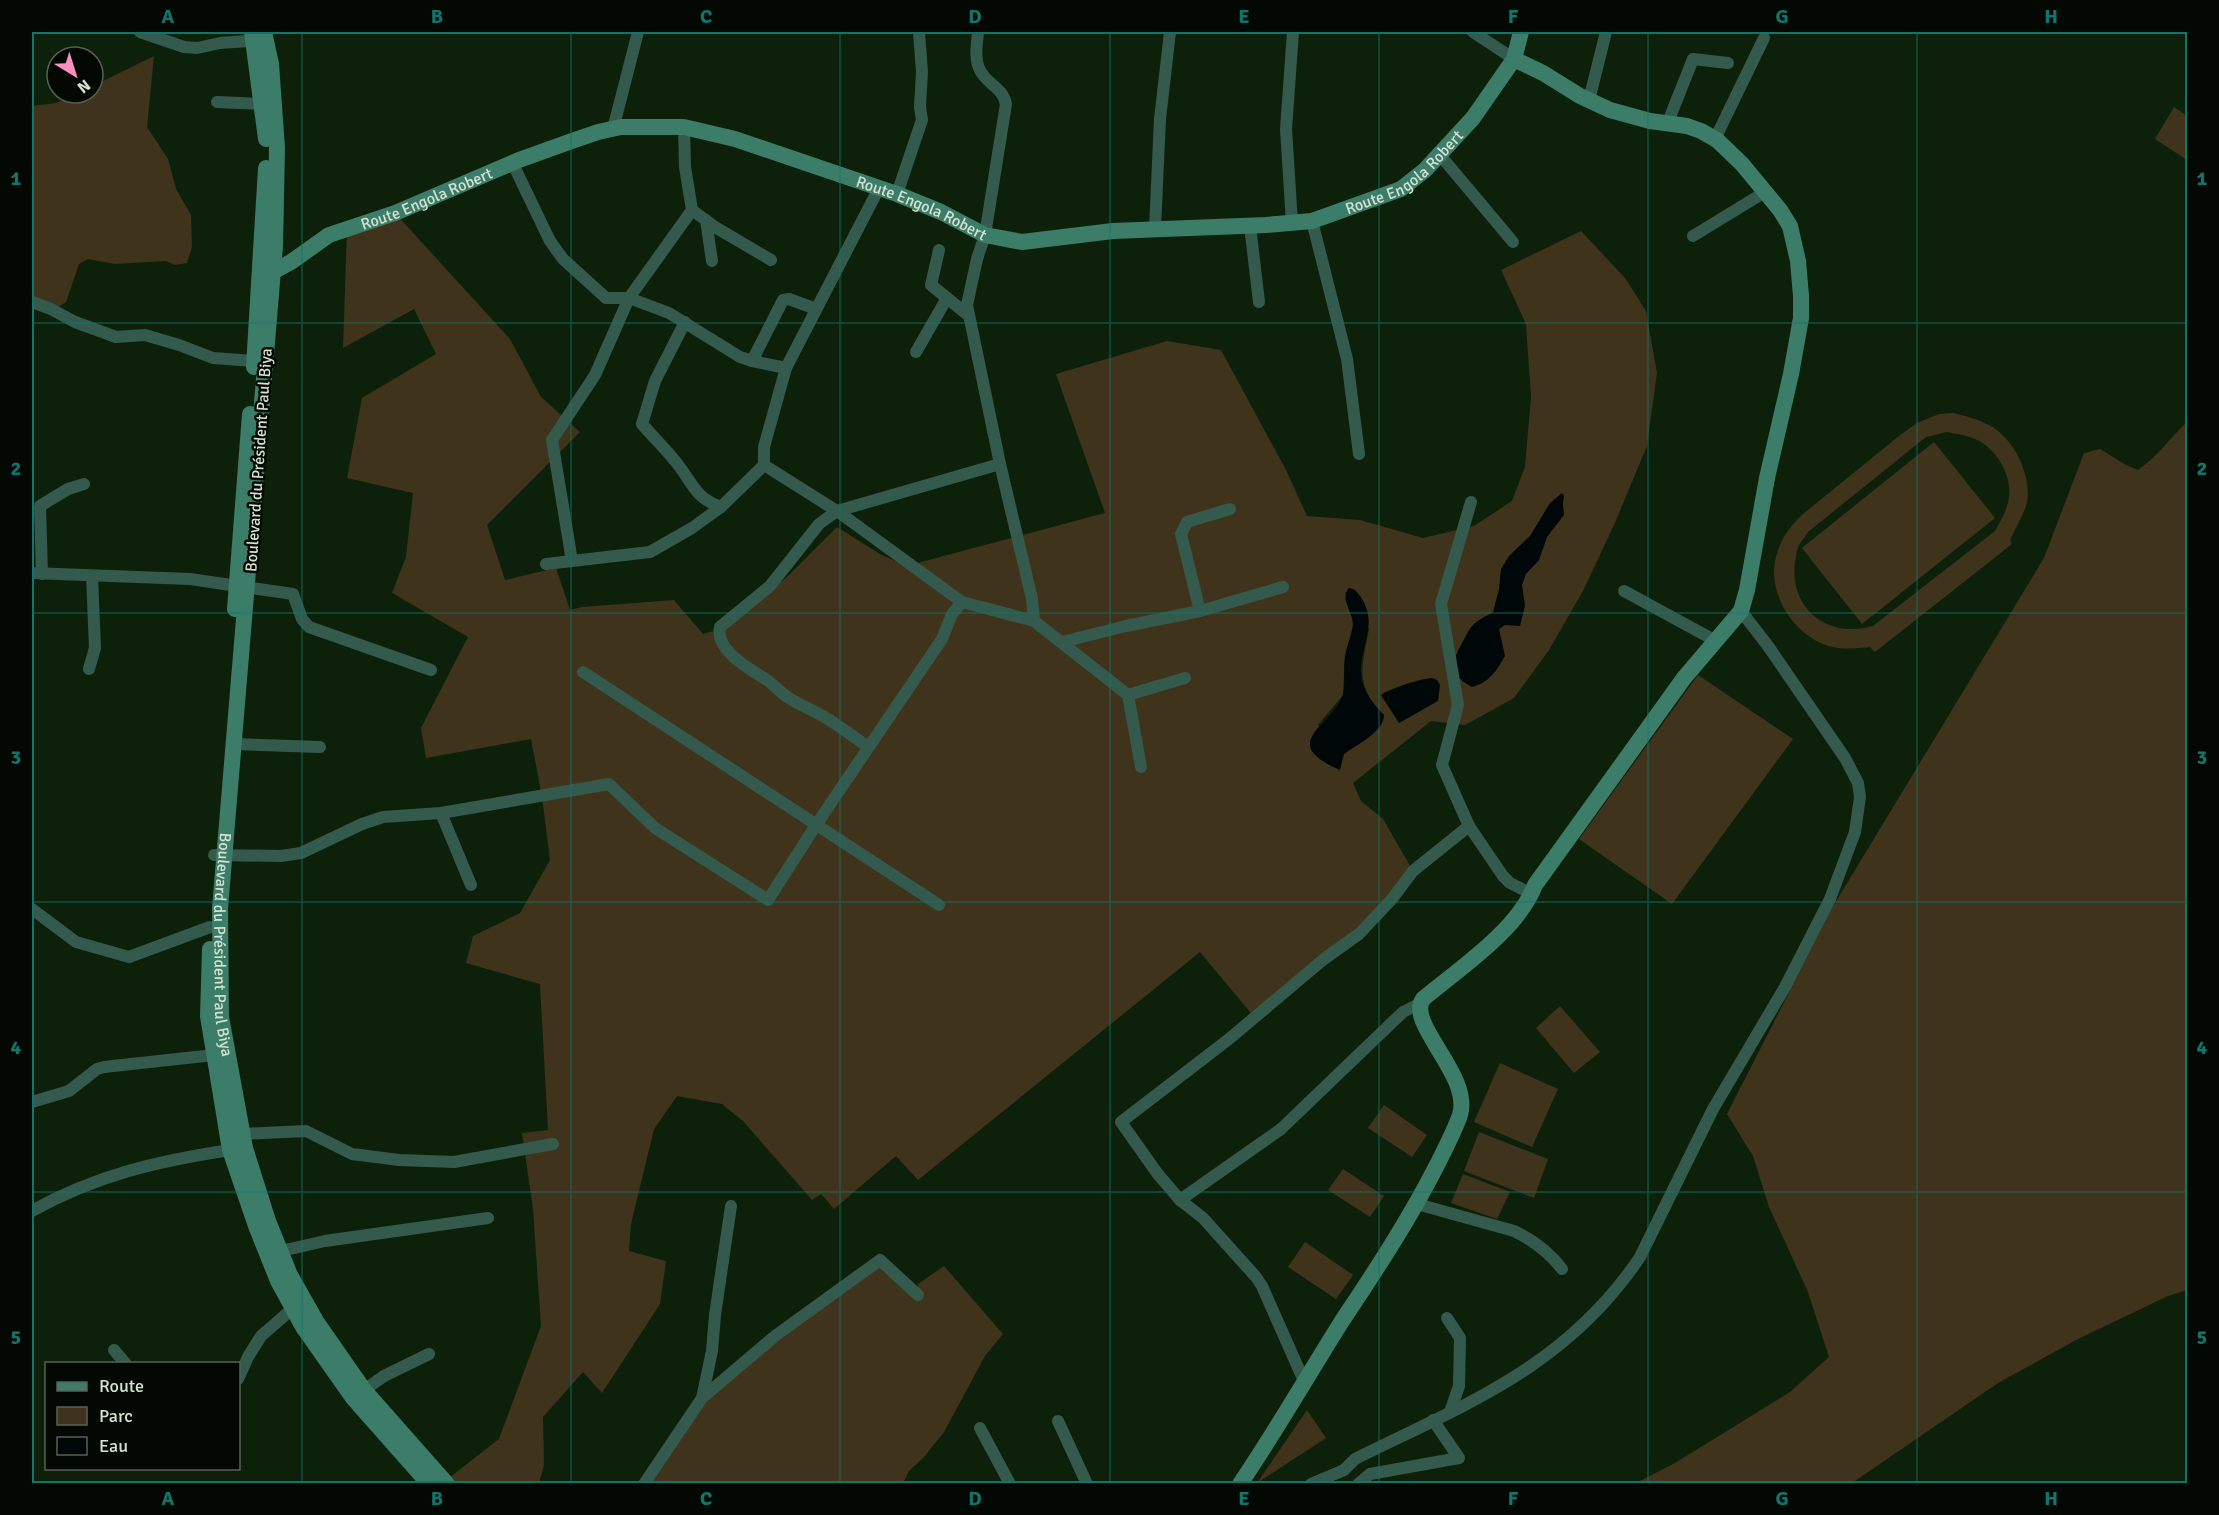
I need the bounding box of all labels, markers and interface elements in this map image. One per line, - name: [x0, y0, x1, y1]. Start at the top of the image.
- text: A: [162, 4, 175, 29]
- text: B: [431, 4, 443, 29]
- text: C: [700, 4, 712, 29]
- text: D: [968, 4, 982, 29]
- text: E: [1238, 4, 1250, 29]
- text: F: [1508, 4, 1519, 29]
- text: G: [1775, 4, 1789, 29]
- text: H: [2044, 4, 2058, 29]
- north arrow: [45, 45, 105, 105]
- text: N: [73, 75, 94, 97]
- street label: Route Engola Robert: [1343, 126, 1468, 219]
- street label: Route Engola Robert: [358, 163, 496, 235]
- text: 1: [11, 166, 22, 191]
- text: 1: [2197, 166, 2208, 191]
- street label: Route Engola Robert: [853, 172, 990, 245]
- street label: Boulevard du Président Paul Biya: [241, 348, 277, 573]
- text: 2: [11, 456, 21, 481]
- text: 2: [2197, 456, 2207, 481]
- text: 3: [11, 745, 21, 770]
- text: 3: [2197, 745, 2207, 770]
- street label: Boulevard du Président Paul Biya: [209, 832, 237, 1058]
- text: 4: [11, 1035, 22, 1060]
- text: 4: [2197, 1035, 2208, 1060]
- text: 5: [11, 1325, 21, 1350]
- text: 5: [2197, 1325, 2207, 1350]
- legend: [45, 1362, 240, 1470]
- text: Route: [99, 1375, 144, 1397]
- text: Parc: [99, 1405, 133, 1427]
- text: Eau: [99, 1435, 128, 1457]
- text: A: [162, 1486, 175, 1511]
- text: B: [431, 1486, 443, 1511]
- text: C: [700, 1486, 712, 1511]
- text: D: [968, 1486, 982, 1511]
- text: E: [1238, 1486, 1250, 1511]
- text: F: [1508, 1486, 1519, 1511]
- text: G: [1775, 1486, 1789, 1511]
- text: H: [2044, 1486, 2058, 1511]

